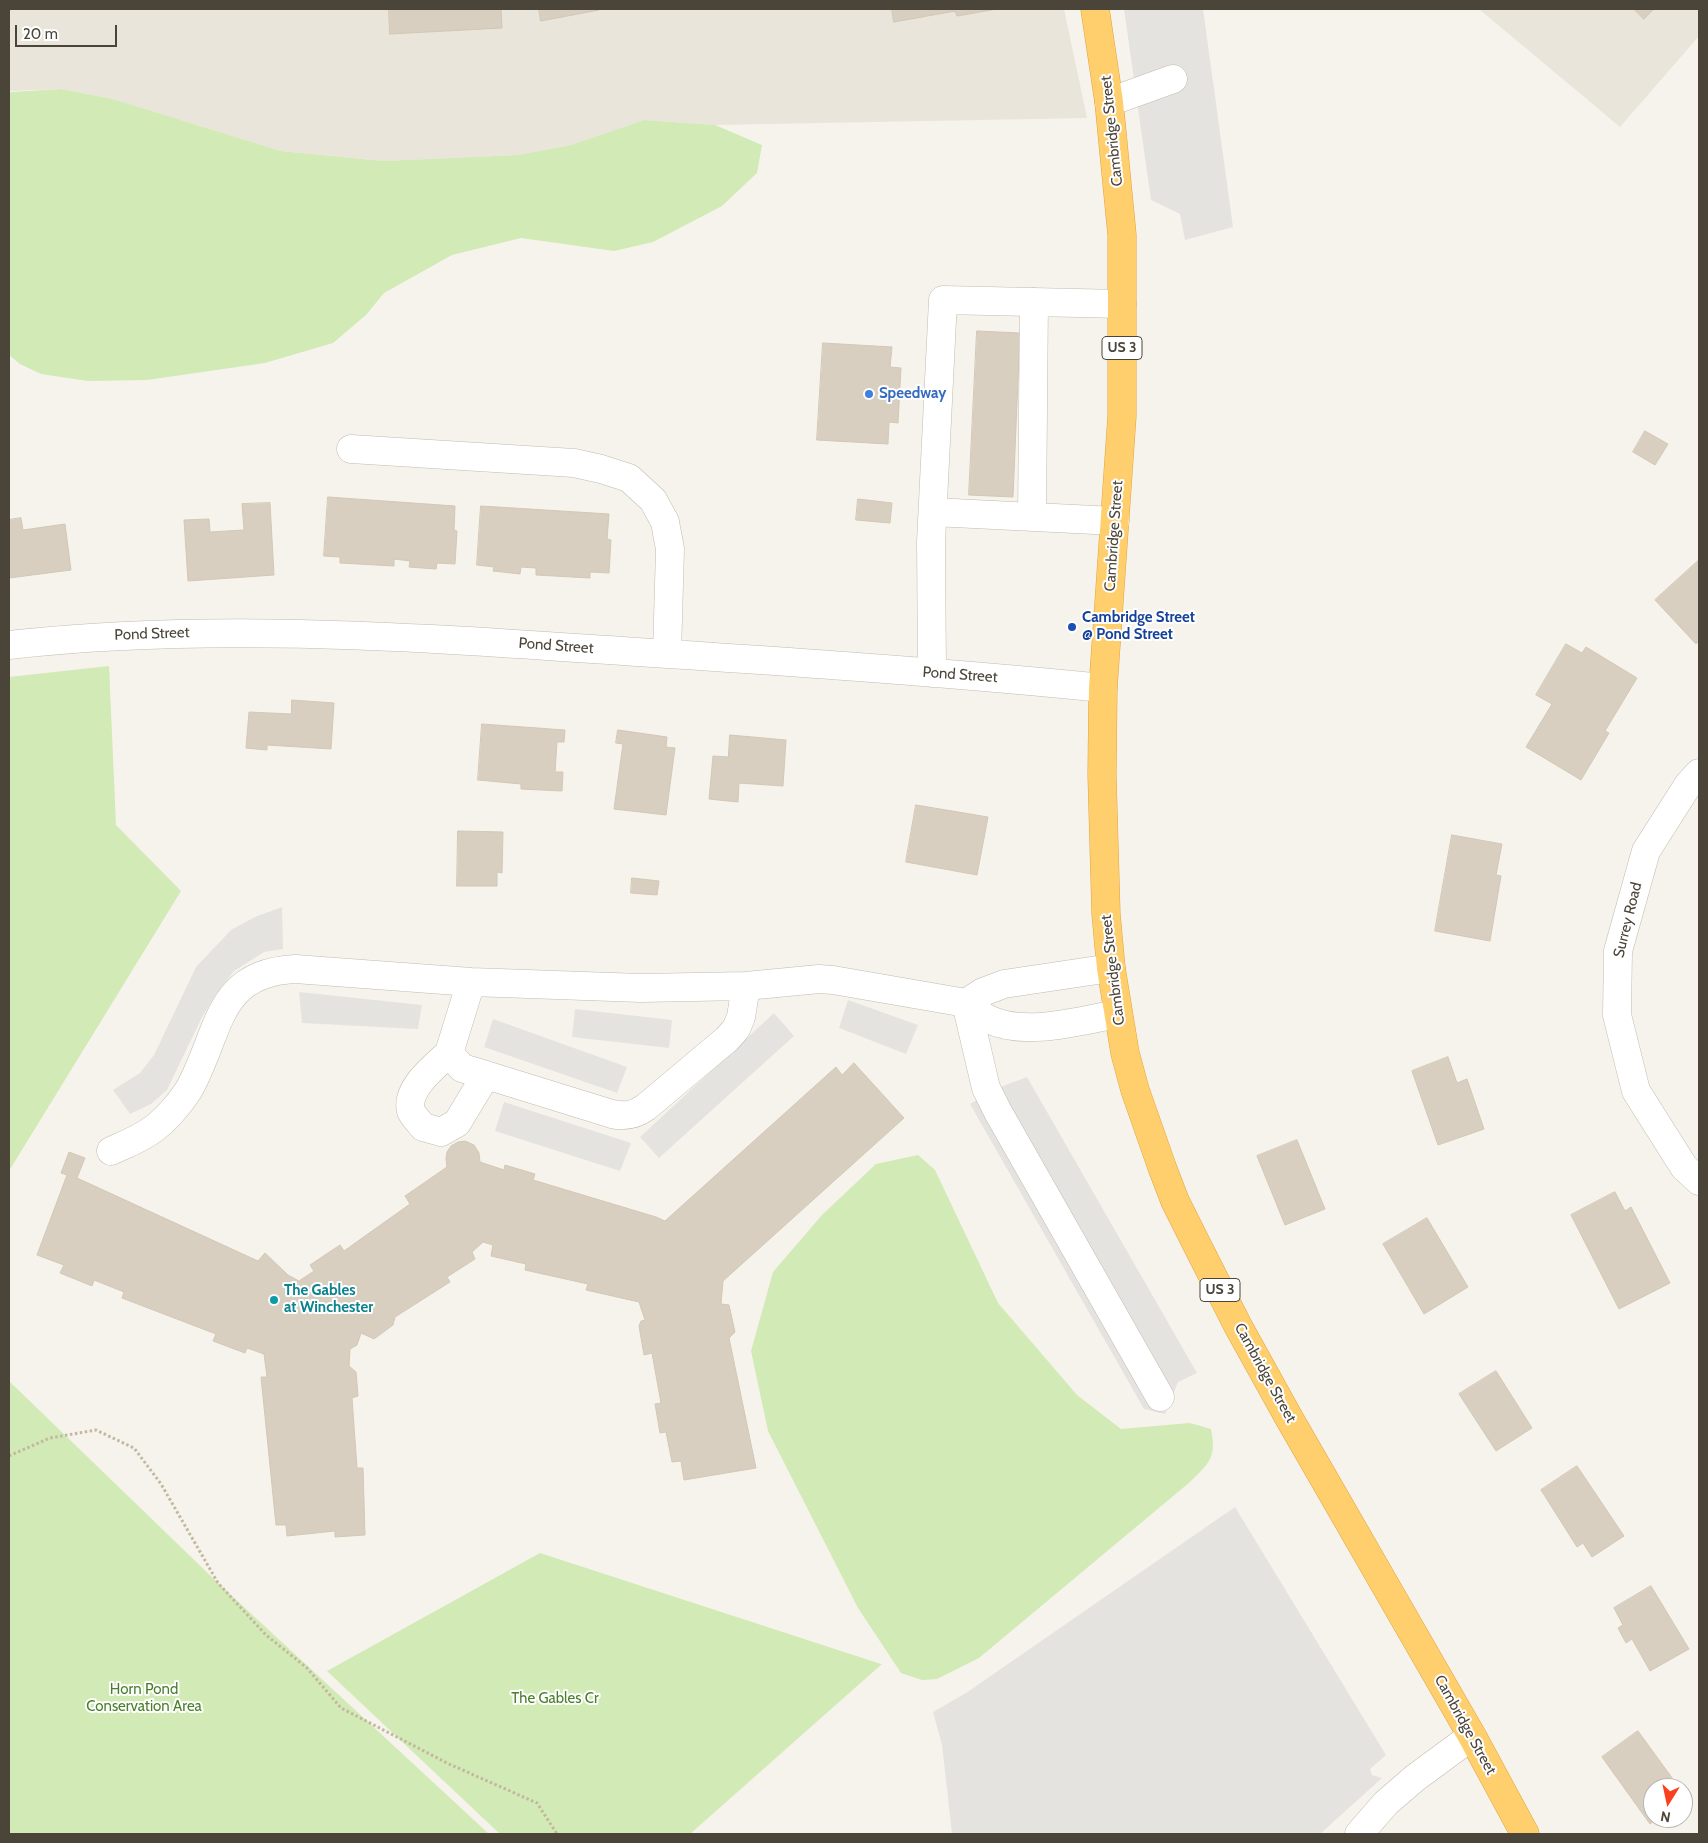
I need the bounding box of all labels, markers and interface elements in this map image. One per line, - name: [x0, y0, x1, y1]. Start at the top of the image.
- scale bar: [18, 15, 120, 47]
- text: 20 m: [23, 25, 58, 43]
- street label: Cambridge Street: [1097, 75, 1127, 187]
- road number: US 3: [1102, 336, 1142, 359]
- place label: Speedway: [879, 385, 946, 403]
- marker: Speedway: [863, 388, 875, 400]
- street label: Cambridge Street: [1101, 480, 1127, 592]
- place label: Cambridge Street @ Pond Street: [1082, 609, 1195, 644]
- marker: Cambridge Street @ Pond Street: [1066, 621, 1078, 633]
- street label: Pond Street: [114, 624, 190, 644]
- street label: Pond Street: [518, 634, 594, 658]
- street label: Pond Street: [922, 663, 998, 687]
- street label: Surrey Road: [1610, 881, 1646, 959]
- street label: Cambridge Street: [1097, 914, 1129, 1026]
- road number: US 3: [1200, 1278, 1240, 1302]
- place label: The Gables at Winchester: [284, 1282, 373, 1317]
- marker: The Gables at Winchester: [268, 1294, 280, 1306]
- street label: Cambridge Street: [1230, 1320, 1300, 1426]
- street label: Cambridge Street: [1430, 1672, 1500, 1778]
- park label: Horn Pond Conservation Area: [86, 1681, 202, 1716]
- park label: The Gables Cr: [511, 1690, 599, 1708]
- north arrow: [1643, 1778, 1693, 1828]
- text: N: [1659, 1807, 1672, 1827]

